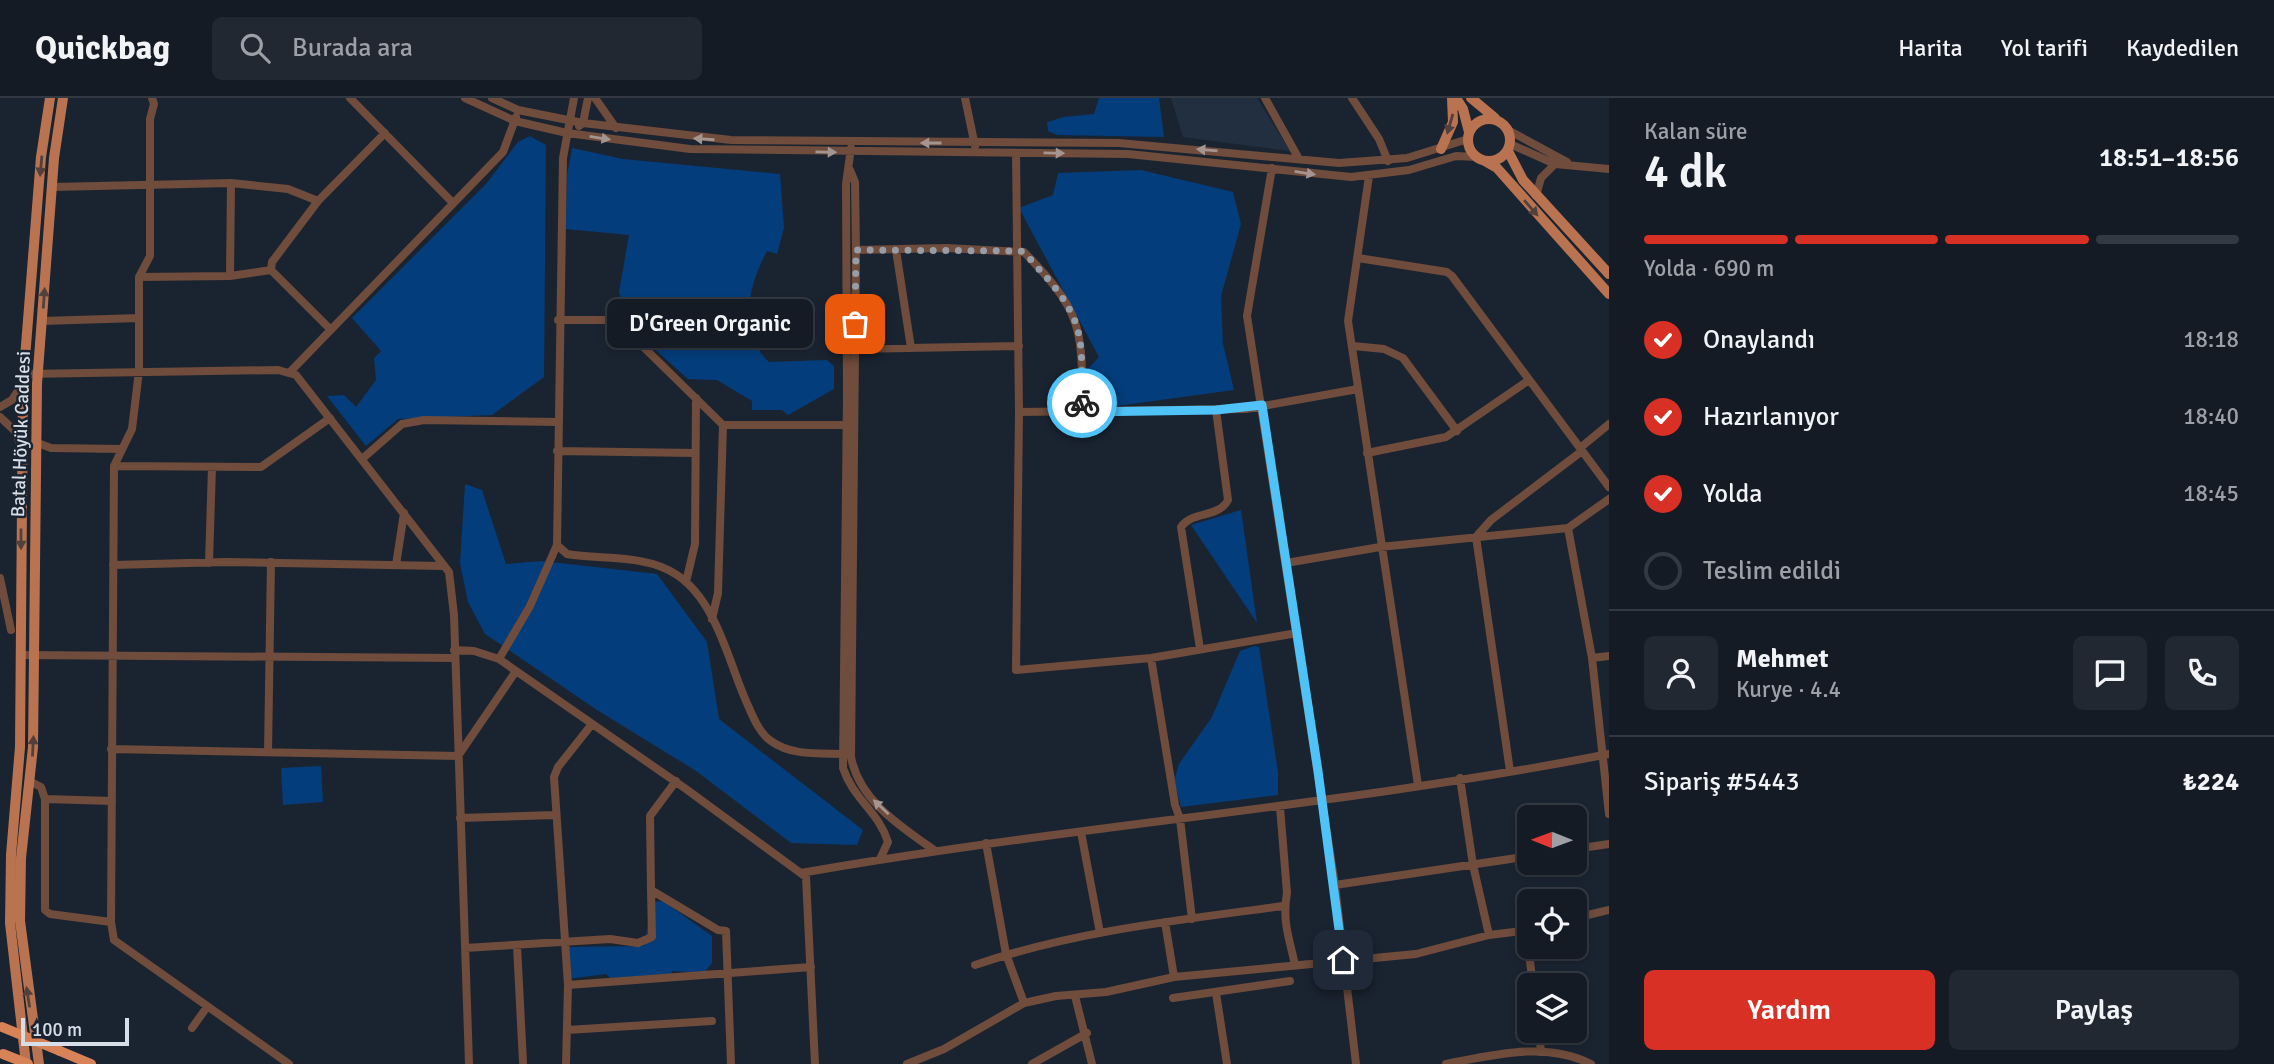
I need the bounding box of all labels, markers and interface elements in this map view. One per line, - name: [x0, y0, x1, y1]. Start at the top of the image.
- search box: [212, 17, 702, 80]
- text: Quickbag: [35, 28, 170, 69]
- icon: search: [236, 29, 274, 67]
- text: Burada ara: [292, 32, 413, 64]
- text: Harita: [1898, 33, 1963, 63]
- text: Yol tarifi: [2001, 33, 2088, 63]
- text: Kaydedilen: [2126, 33, 2239, 63]
- one-way arrow: [1444, 114, 1455, 136]
- text: Kalan süre: [1644, 117, 1748, 146]
- one-way arrow: [589, 133, 611, 144]
- one-way arrow: [693, 133, 715, 144]
- one-way arrow: [920, 137, 942, 148]
- text: 18:51–18:56: [2099, 142, 2239, 174]
- one-way arrow: [1196, 144, 1218, 155]
- text: 4 dk: [1644, 144, 1727, 200]
- one-way arrow: [816, 146, 838, 158]
- one-way arrow: [1043, 147, 1065, 159]
- one-way arrow: [35, 155, 46, 177]
- one-way arrow: [1294, 168, 1316, 179]
- one-way arrow: [1523, 199, 1539, 217]
- text: Yolda · 690 m: [1644, 254, 1774, 283]
- one-way arrow: [39, 287, 50, 309]
- pin: [825, 294, 885, 354]
- callout: D'Green Organic: [606, 300, 813, 348]
- icon: bag: [836, 305, 874, 343]
- text: D'Green Organic: [629, 309, 791, 338]
- icon: check: [1644, 321, 1682, 359]
- text: Onaylandı: [1703, 324, 1815, 356]
- text: 18:18: [2183, 325, 2239, 354]
- street label: Batal Höyük Caddesi: [6, 350, 36, 518]
- courier: [1047, 368, 1117, 438]
- icon: bike: [1063, 384, 1101, 422]
- icon: check: [1644, 398, 1682, 436]
- text: Hazırlanıyor: [1703, 401, 1839, 433]
- text: 18:40: [2183, 402, 2239, 431]
- icon: check: [1644, 475, 1682, 513]
- text: Yolda: [1703, 478, 1763, 510]
- text: 18:45: [2183, 479, 2239, 508]
- one-way arrow: [15, 529, 27, 551]
- text: Teslim edildi: [1703, 555, 1841, 587]
- button: person: [1644, 636, 1718, 710]
- button: chat: [2073, 636, 2147, 710]
- button: phone: [2165, 636, 2239, 710]
- text: Mehmet: [1736, 643, 1828, 675]
- text: Kurye · 4.4: [1736, 675, 1841, 704]
- one-way arrow: [27, 735, 38, 757]
- text: Sipariş #5443: [1644, 766, 1800, 798]
- text: ₺224: [2183, 766, 2239, 798]
- one-way arrow: [873, 800, 890, 816]
- north arrow: [1517, 805, 1587, 875]
- map controls: [1517, 805, 1587, 1043]
- button: locate: [1517, 889, 1587, 959]
- pin: [1313, 930, 1373, 990]
- icon: home: [1324, 941, 1362, 979]
- button: Yardım: [1644, 970, 1935, 1050]
- button: Paylaş: [1949, 970, 2239, 1050]
- button: layers: [1517, 973, 1587, 1043]
- one-way arrow: [23, 985, 34, 1007]
- scale bar: [21, 1015, 130, 1047]
- text: 100 m: [32, 1018, 82, 1042]

